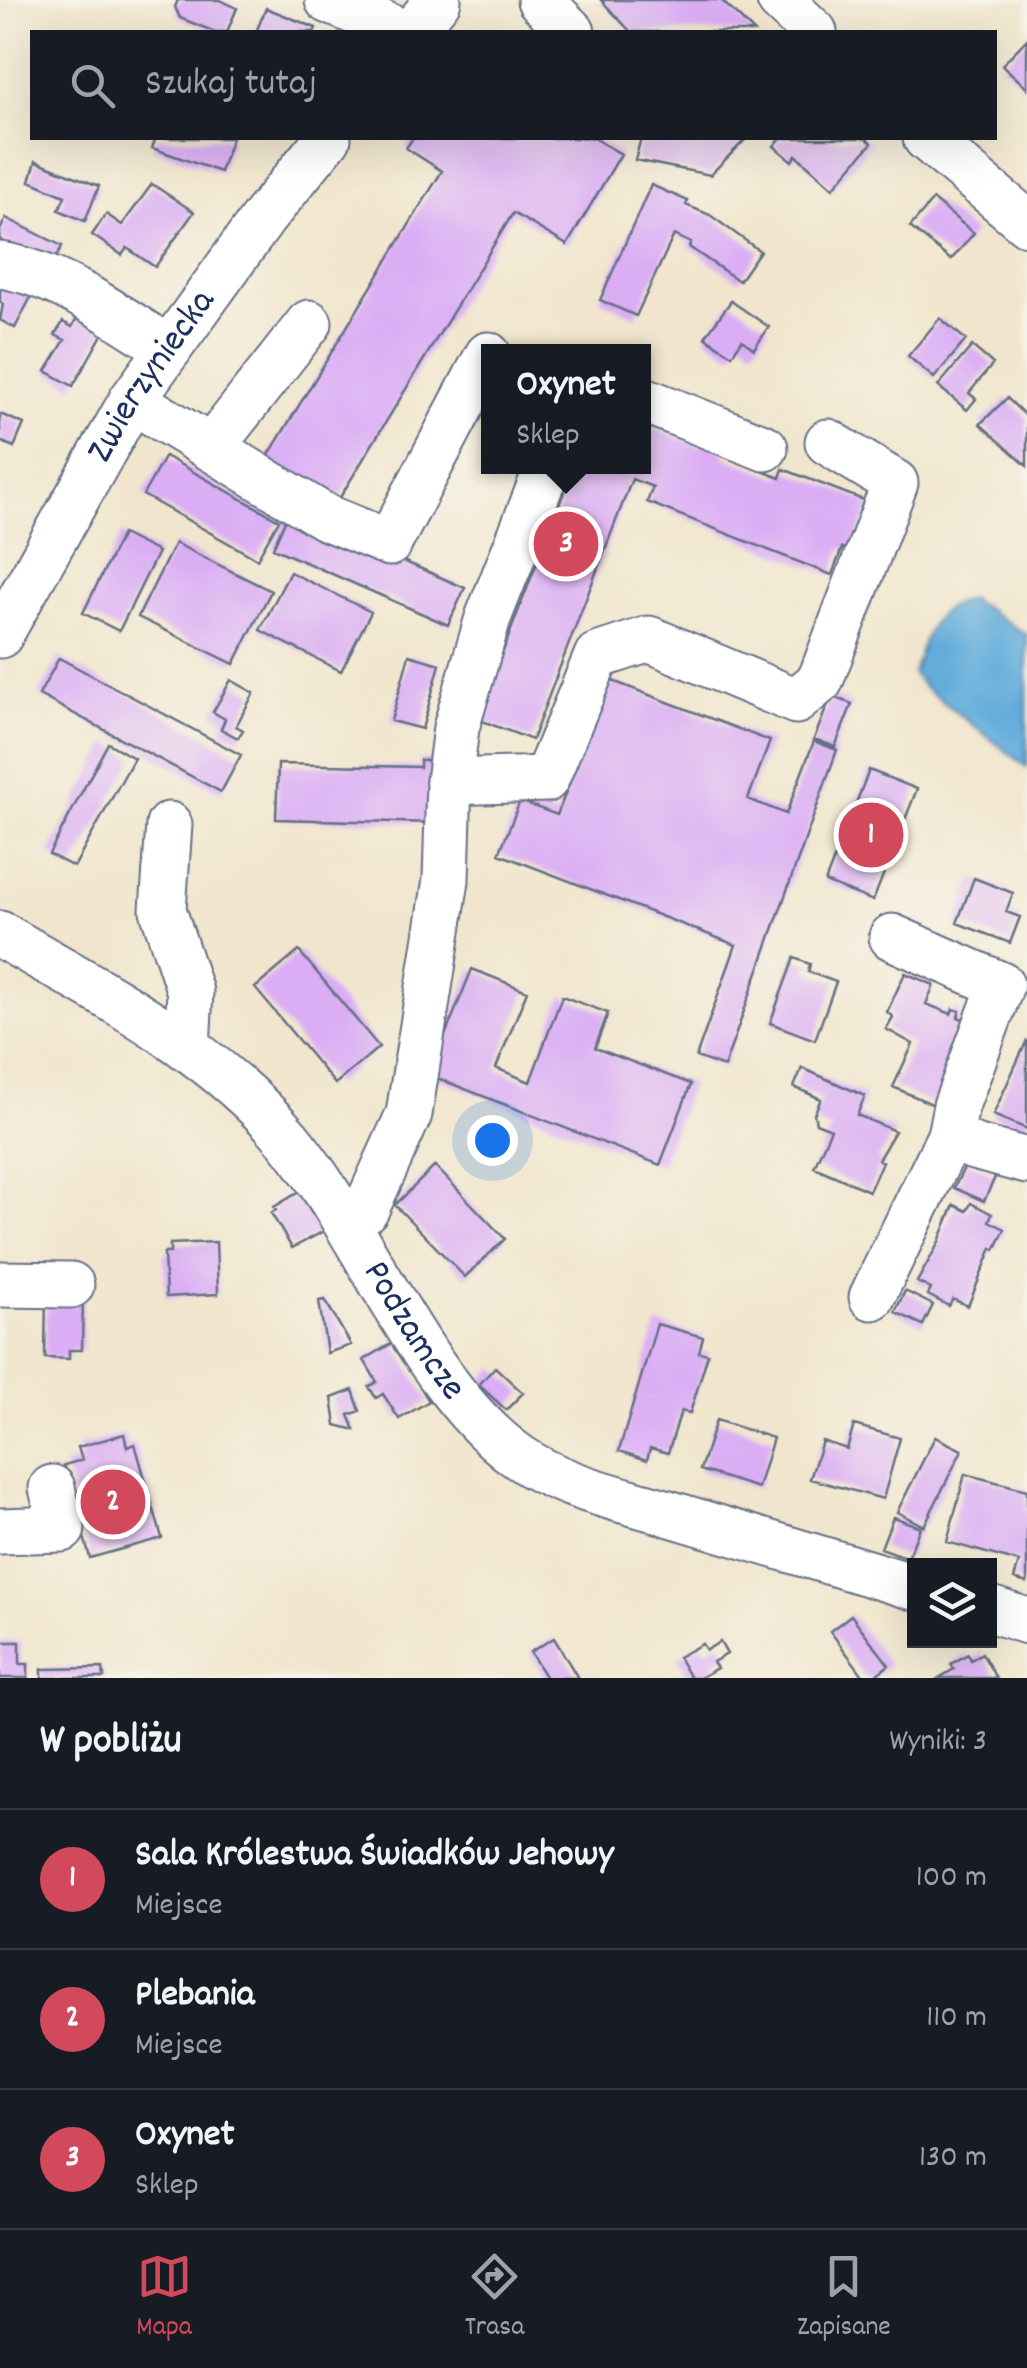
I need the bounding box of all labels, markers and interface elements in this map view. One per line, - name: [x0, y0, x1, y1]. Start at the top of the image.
- search box: [30, 30, 997, 140]
- icon: search: [65, 58, 120, 113]
- text: Szukaj tutaj: [145, 58, 317, 113]
- street label: Zwierzyniecka: [74, 278, 231, 474]
- popup: [481, 344, 651, 474]
- text: Oxynet: [516, 359, 616, 414]
- text: Sklep: [516, 414, 580, 460]
- pin: 3: [534, 506, 598, 582]
- pin: 1: [838, 798, 904, 872]
- your location: [467, 1115, 518, 1166]
- street label: Podzamcze: [347, 1251, 478, 1413]
- pin: 2: [80, 1464, 146, 1540]
- map controls: [907, 1558, 997, 1648]
- button: layers: [907, 1558, 997, 1648]
- text: W pobliżu: [40, 1713, 182, 1773]
- text: Wyniki: 3: [889, 1720, 987, 1766]
- text: Sala Królestwa Świadków Jehowy: [135, 1829, 614, 1884]
- text: 1: [69, 1856, 76, 1902]
- text: 100 m: [916, 1856, 987, 1902]
- text: Miejsce: [135, 1884, 223, 1930]
- text: Plebania: [135, 1969, 255, 2024]
- text: 2: [66, 1996, 79, 2042]
- text: 110 m: [926, 1996, 987, 2042]
- text: Miejsce: [135, 2024, 223, 2070]
- text: Oxynet: [135, 2109, 235, 2164]
- text: 3: [65, 2136, 80, 2182]
- text: 130 m: [919, 2136, 987, 2182]
- text: Sklep: [135, 2164, 199, 2210]
- tab: Mapa: [136, 2249, 192, 2349]
- tab: Trasa: [465, 2249, 524, 2349]
- tab: Zapisane: [797, 2249, 891, 2349]

